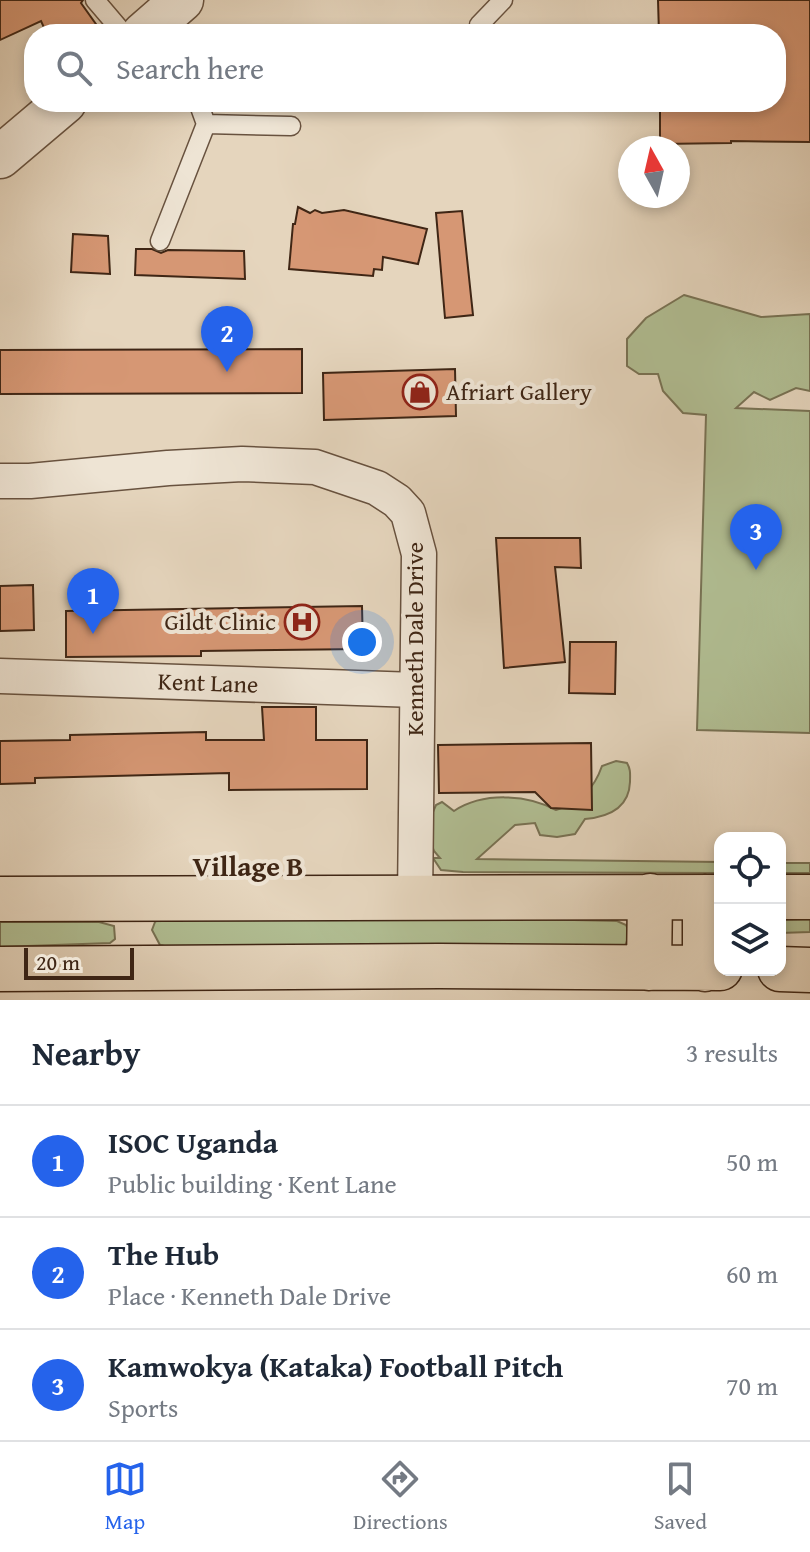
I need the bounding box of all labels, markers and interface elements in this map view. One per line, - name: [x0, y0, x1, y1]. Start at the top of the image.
- search box: [24, 24, 786, 112]
- icon: search: [52, 46, 96, 90]
- text: Search here: [116, 46, 264, 90]
- north arrow: [618, 136, 690, 208]
- pin: 2: [201, 306, 253, 372]
- shop icon: Afriart Gallery: [401, 373, 439, 411]
- place label: Afriart Gallery: [446, 374, 592, 409]
- pin: 3: [730, 504, 782, 570]
- street label: Kenneth Dale Drive: [397, 542, 432, 736]
- pin: 1: [67, 568, 119, 634]
- hospital icon: Gildt Clinic: [283, 603, 321, 641]
- place label: Gildt Clinic: [164, 604, 276, 639]
- your location: [342, 622, 382, 662]
- street label: Kent Lane: [157, 663, 259, 702]
- map controls: [714, 832, 786, 976]
- button: locate: [714, 832, 786, 904]
- district label: Village B: [192, 845, 304, 886]
- button: layers: [714, 904, 786, 976]
- scale bar: [24, 944, 134, 980]
- text: 20 m: [36, 946, 80, 978]
- text: Nearby: [32, 1028, 141, 1077]
- text: 3 results: [686, 1033, 778, 1072]
- text: ISOC Uganda: [108, 1120, 278, 1164]
- text: 1: [51, 1142, 65, 1181]
- text: 50 m: [726, 1142, 778, 1181]
- text: Public building · Kent Lane: [108, 1164, 397, 1203]
- text: The Hub: [108, 1232, 219, 1276]
- text: 2: [51, 1254, 65, 1293]
- text: 60 m: [726, 1254, 778, 1293]
- text: Place · Kenneth Dale Drive: [108, 1276, 391, 1315]
- text: Kamwokya (Kataka) Football Pitch: [108, 1344, 563, 1388]
- text: 3: [51, 1366, 65, 1405]
- text: 70 m: [726, 1366, 778, 1405]
- text: Sports: [108, 1388, 178, 1427]
- tab: Map: [103, 1457, 147, 1537]
- tab: Directions: [353, 1457, 448, 1537]
- tab: Saved: [654, 1457, 707, 1537]

